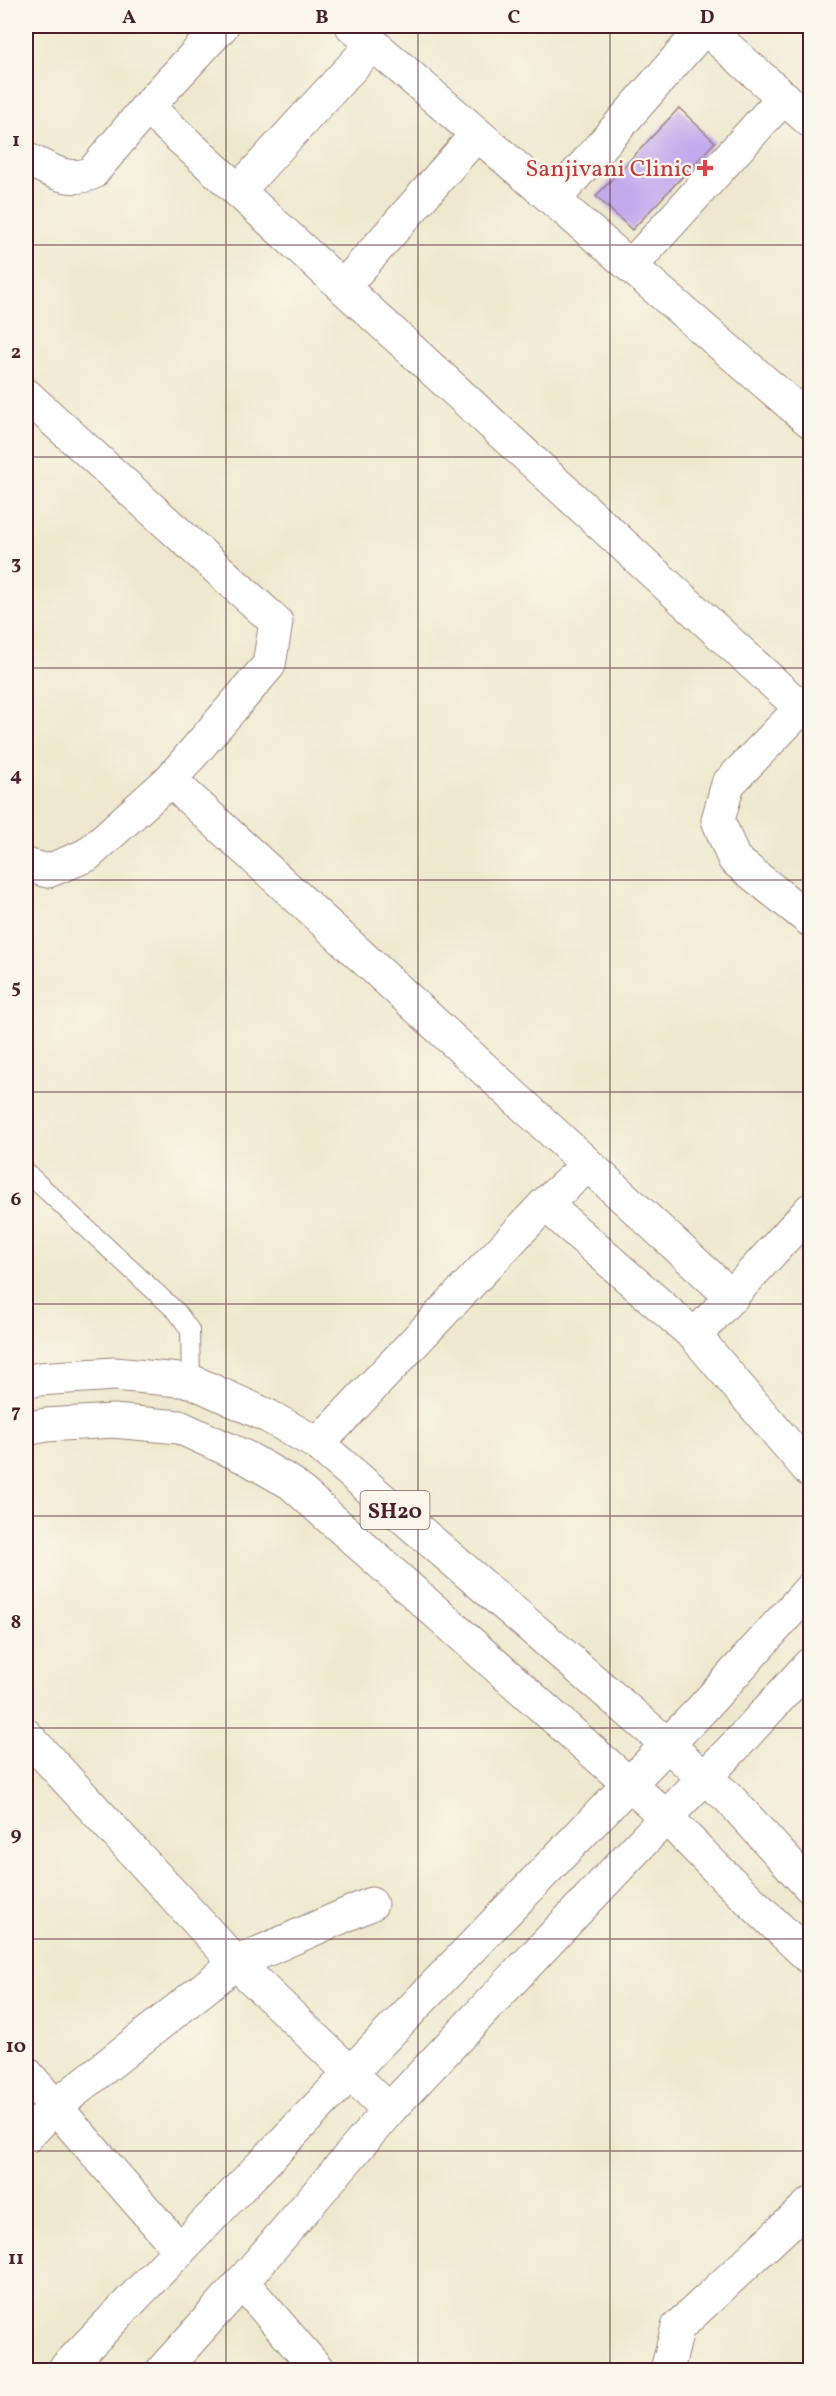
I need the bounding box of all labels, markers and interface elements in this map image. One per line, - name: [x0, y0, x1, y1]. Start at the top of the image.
- text: A: [122, 4, 136, 32]
- text: B: [315, 4, 329, 32]
- text: C: [508, 4, 521, 32]
- text: D: [700, 4, 714, 32]
- text: 1: [12, 127, 20, 155]
- place label: Sanjivani Clinic: [525, 153, 692, 187]
- marker: Sanjivani Clinic: [696, 159, 714, 177]
- text: 2: [11, 339, 21, 367]
- text: 3: [11, 550, 21, 578]
- text: 4: [10, 762, 22, 790]
- text: 5: [11, 974, 21, 1002]
- text: 6: [11, 1186, 22, 1214]
- text: 7: [11, 1398, 21, 1426]
- road number: SH20: [360, 1491, 430, 1529]
- text: 8: [11, 1609, 21, 1637]
- text: 9: [10, 1821, 22, 1849]
- text: 10: [6, 2033, 26, 2061]
- text: 11: [8, 2245, 24, 2273]

